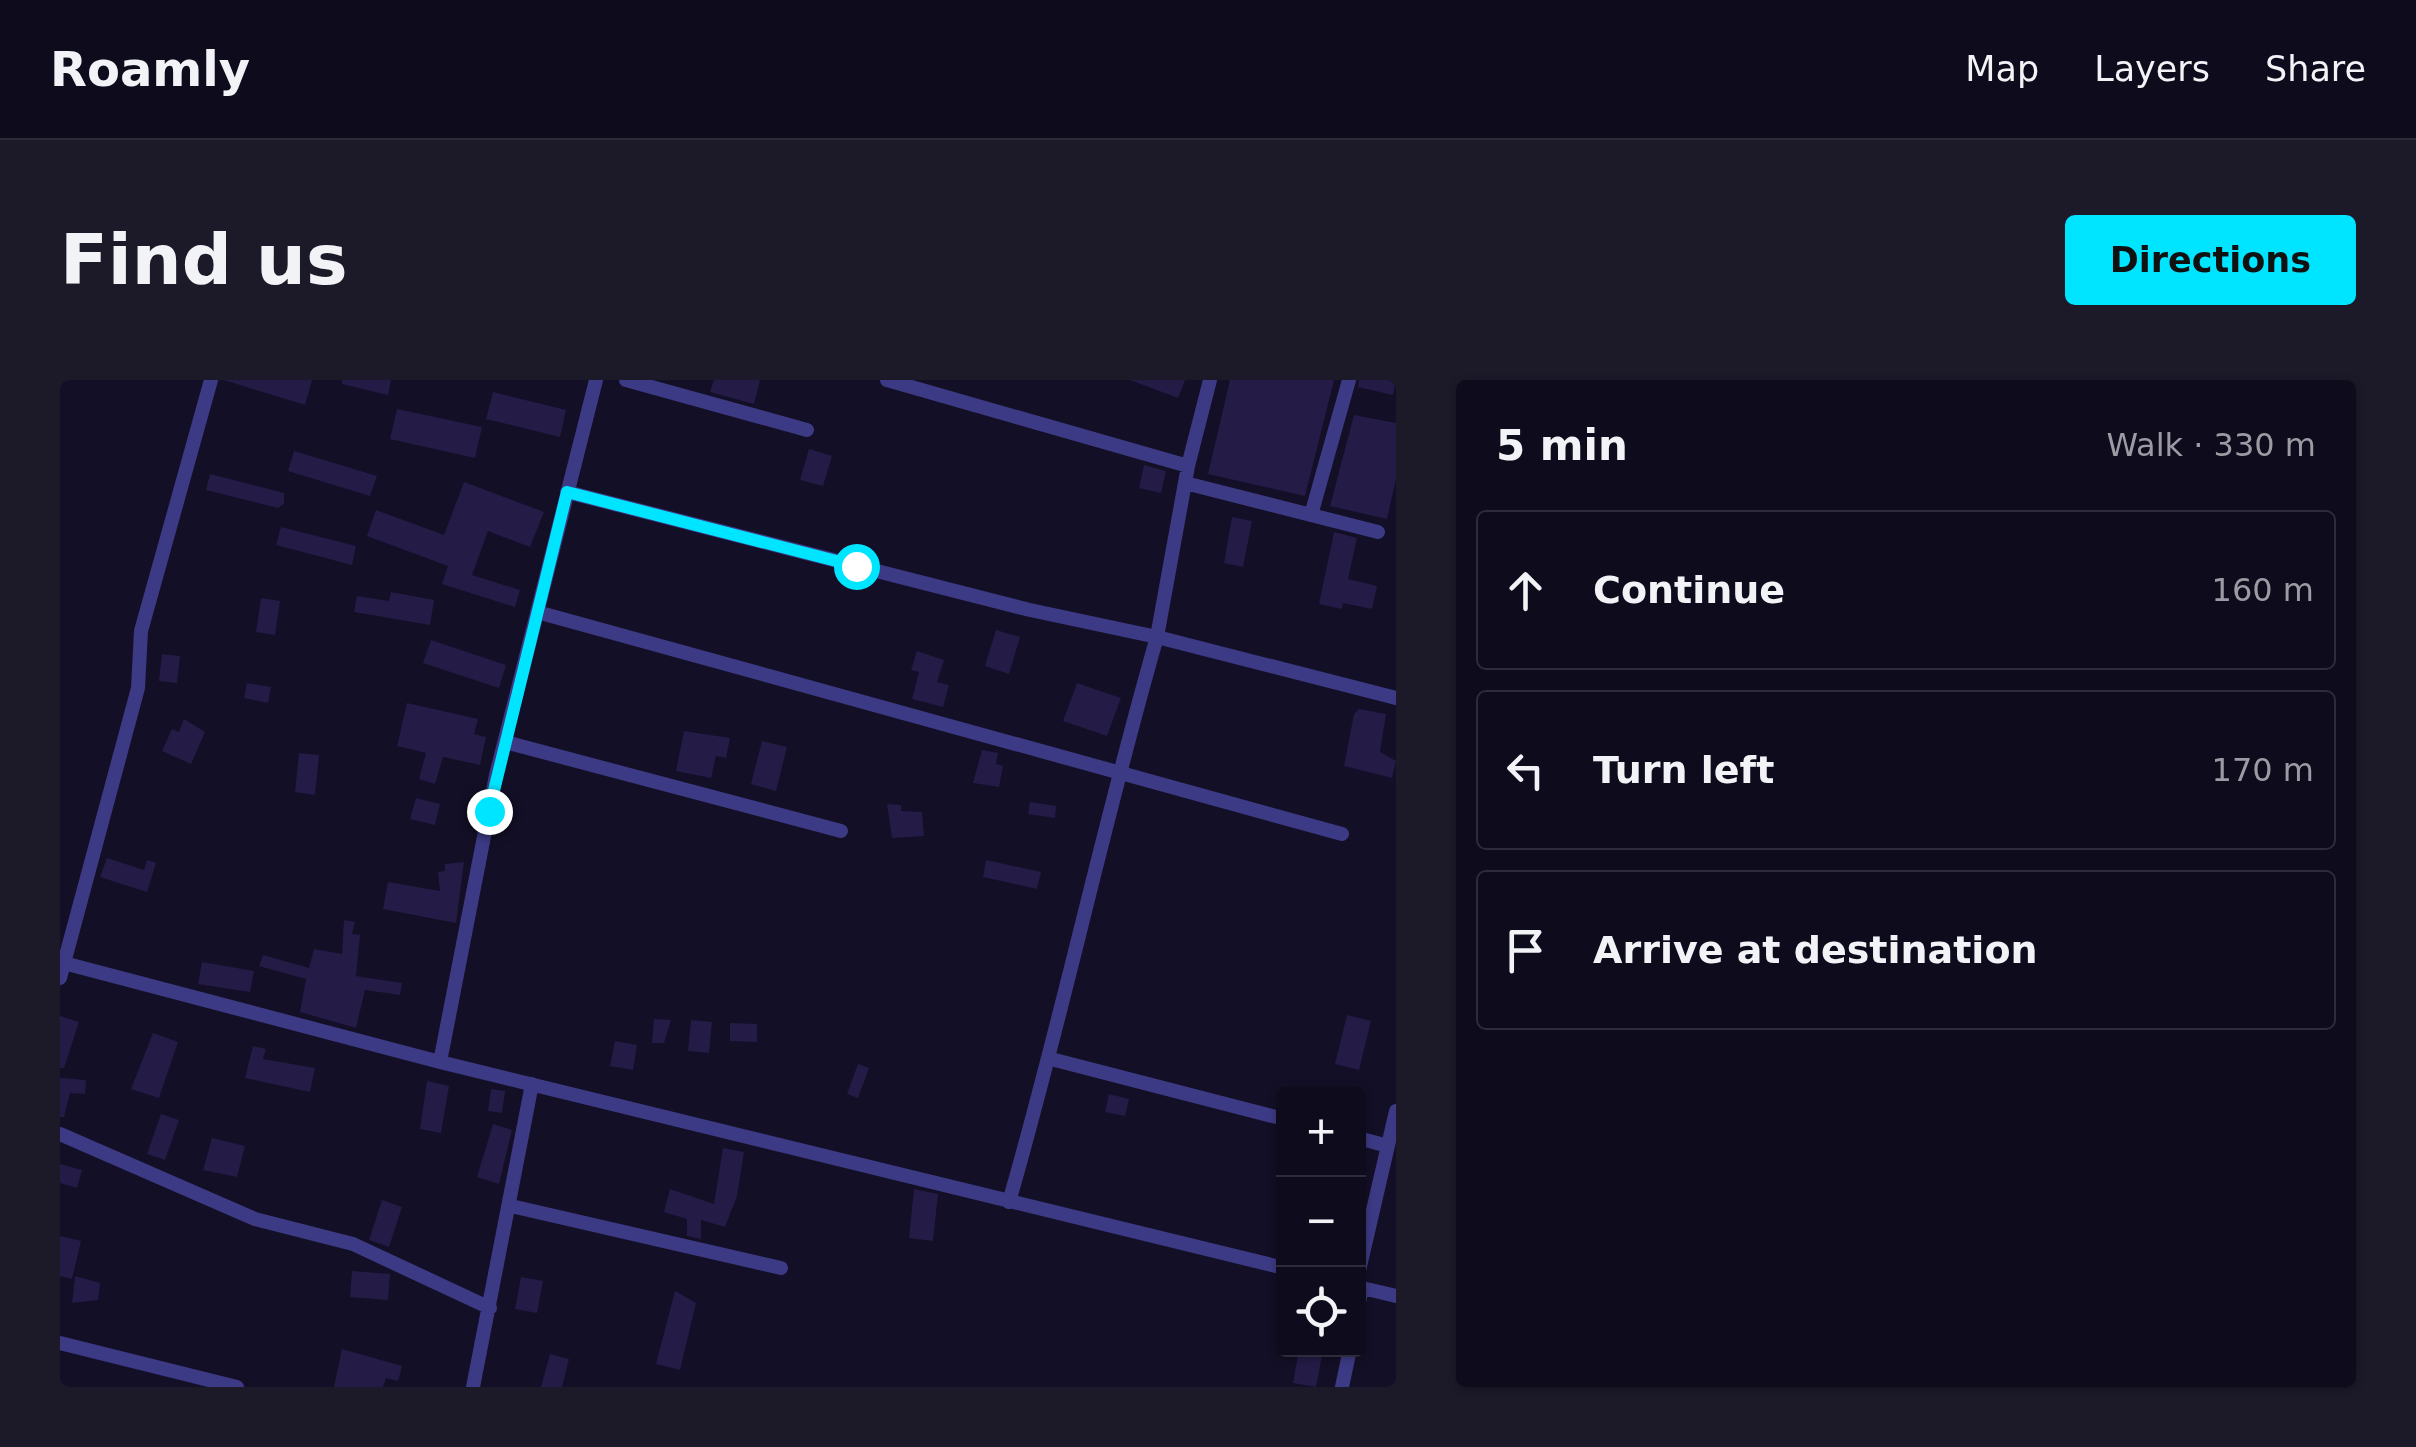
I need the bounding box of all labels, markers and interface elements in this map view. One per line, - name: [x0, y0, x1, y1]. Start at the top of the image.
- text: Roamly: [50, 41, 250, 97]
- text: Map: [1965, 49, 2039, 89]
- text: Layers: [2094, 49, 2210, 89]
- text: Share: [2265, 49, 2366, 89]
- button: Directions: [2065, 215, 2356, 305]
- text: Find us: [60, 219, 348, 301]
- text: 5 min: [1496, 421, 1628, 470]
- text: Walk · 330 m: [2106, 426, 2316, 464]
- route start: [834, 544, 880, 590]
- icon: ahead: [1498, 563, 1553, 618]
- text: Continue: [1593, 568, 1785, 612]
- text: 160 m: [2212, 571, 2314, 609]
- icon: left: [1498, 743, 1553, 798]
- text: Turn left: [1593, 748, 1774, 792]
- text: 170 m: [2212, 751, 2314, 789]
- route end: [467, 789, 513, 835]
- icon: arrive: [1498, 923, 1553, 978]
- text: Arrive at destination: [1593, 928, 2038, 972]
- map controls: [1276, 1087, 1366, 1357]
- button: +: [1276, 1087, 1366, 1177]
- button: −: [1276, 1177, 1366, 1267]
- button: locate: [1276, 1267, 1366, 1357]

